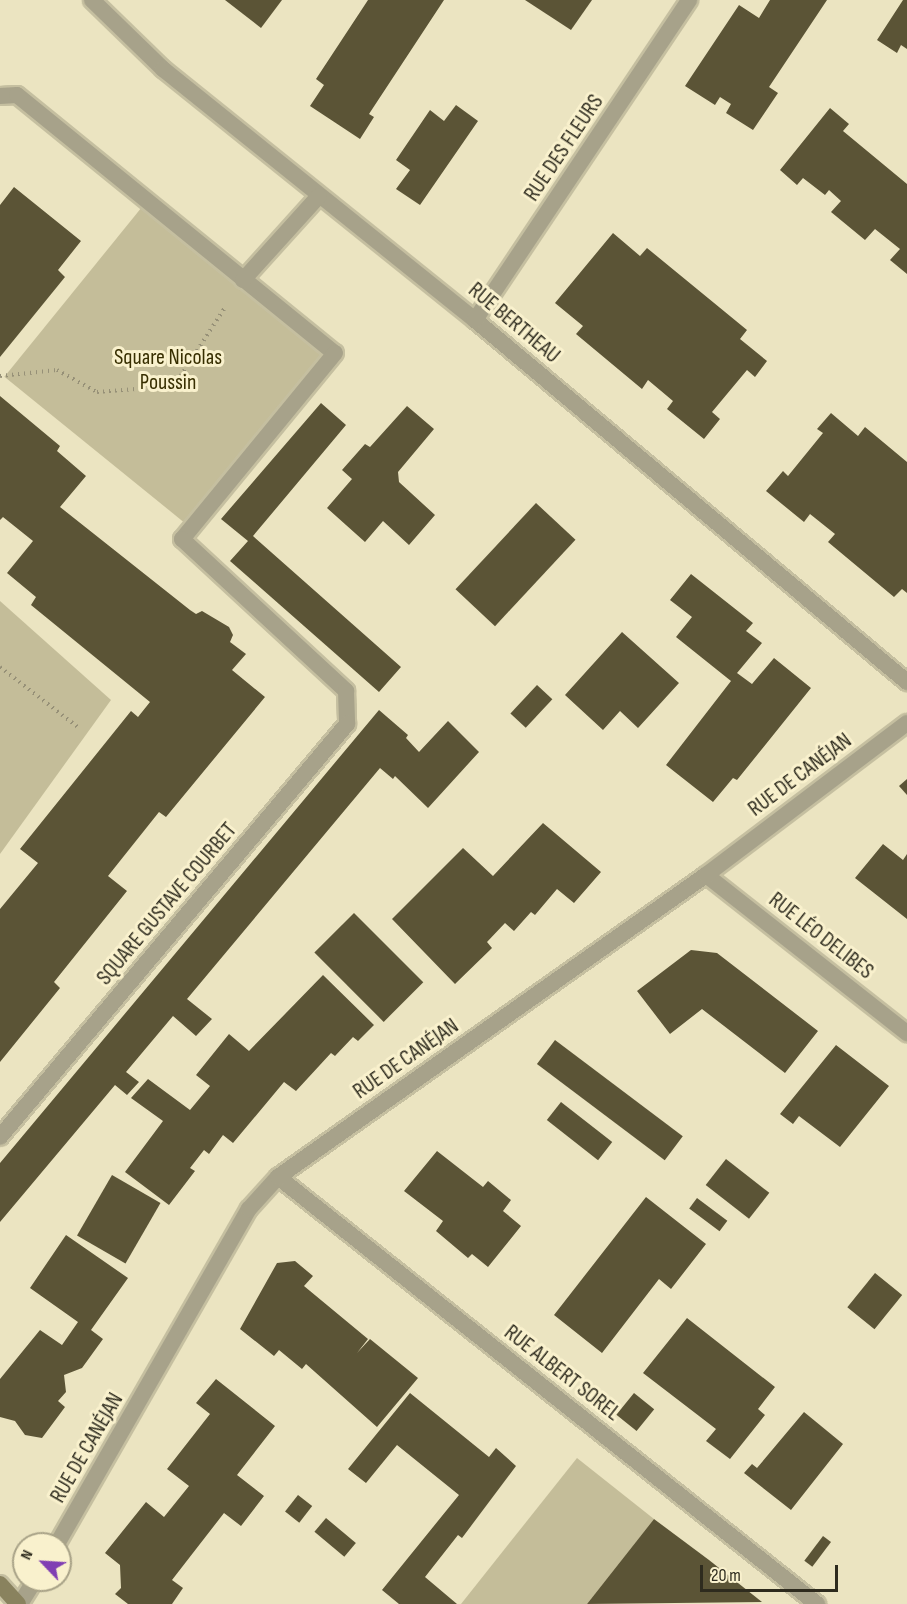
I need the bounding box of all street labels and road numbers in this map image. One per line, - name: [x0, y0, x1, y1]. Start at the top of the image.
- street label: RUE DES FLEURS: [519, 90, 609, 206]
- street label: RUE BERTHEAU: [463, 277, 565, 369]
- street label: RUE DE CANÉJAN: [743, 728, 857, 822]
- street label: SQUARE GUSTAVE COURBET: [91, 817, 243, 991]
- street label: RUE LÉO DELIBES: [763, 887, 879, 985]
- street label: RUE DE CANÉJAN: [348, 1013, 464, 1105]
- street label: RUE ALBERT SOREL: [499, 1320, 625, 1426]
- street label: RUE DE CANÉJAN: [45, 1388, 129, 1508]

